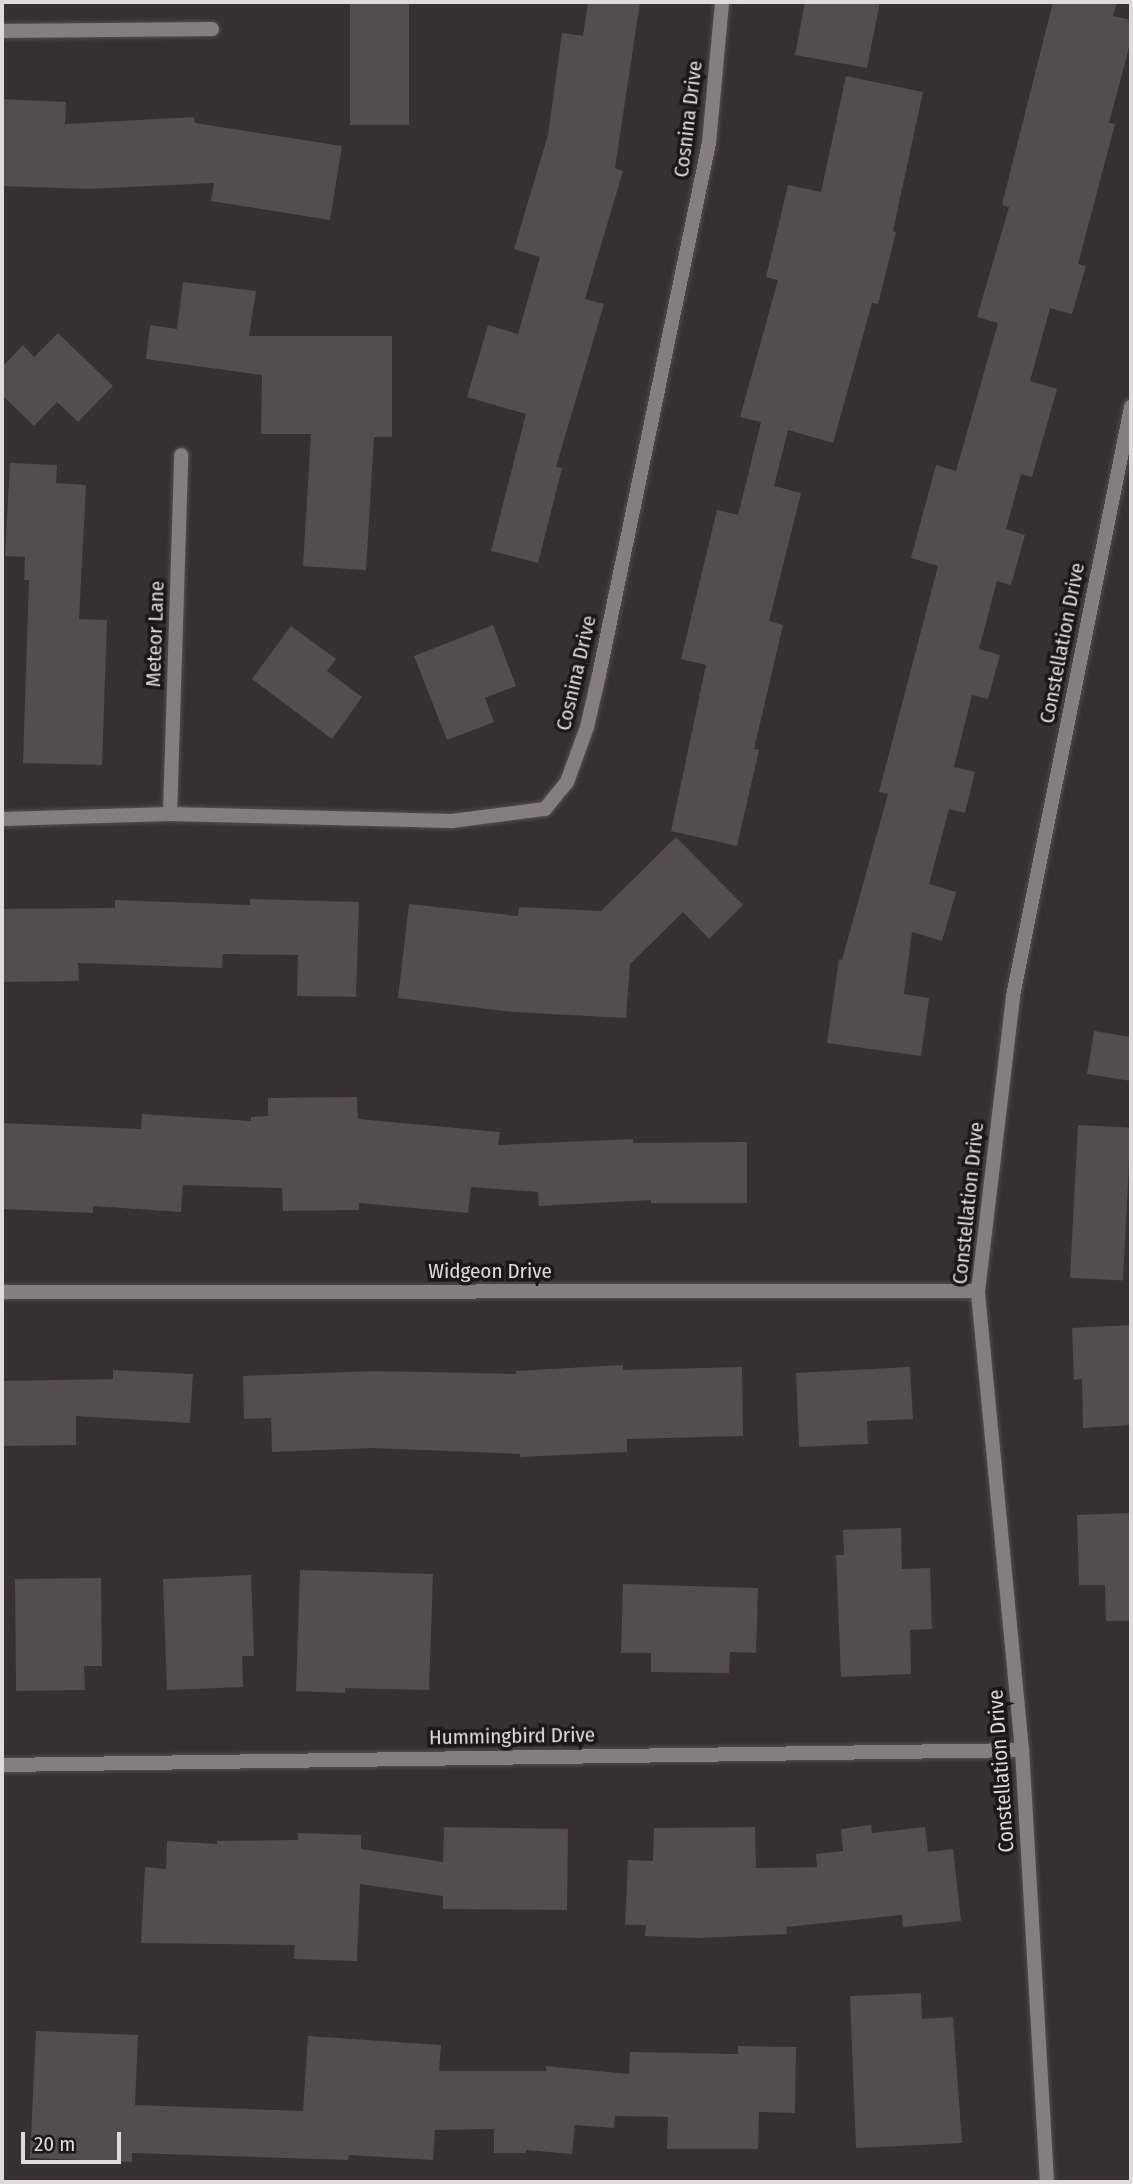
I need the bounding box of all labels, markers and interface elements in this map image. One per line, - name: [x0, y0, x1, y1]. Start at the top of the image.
- street label: Cosnina Drive: [668, 59, 708, 179]
- street label: Constellation Drive: [1034, 560, 1090, 726]
- street label: Meteor Lane: [141, 580, 169, 688]
- street label: Cosnina Drive: [551, 613, 601, 733]
- street label: Constellation Drive: [947, 1121, 989, 1285]
- street label: Widgeon Drive: [428, 1258, 552, 1284]
- street label: Constellation Drive: [983, 1689, 1019, 1853]
- street label: Hummingbird Drive: [429, 1722, 595, 1750]
- scale bar: [24, 2118, 124, 2162]
- text: 20 m: [34, 2131, 75, 2157]

